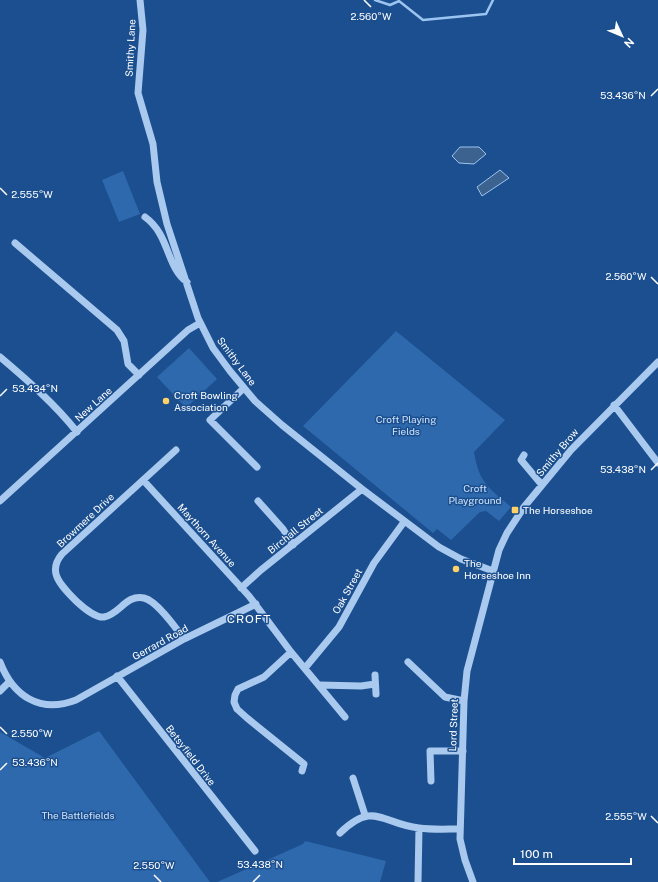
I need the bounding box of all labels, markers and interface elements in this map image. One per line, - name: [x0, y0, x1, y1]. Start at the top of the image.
- text: 2.560°W: [350, 10, 392, 22]
- north arrow: [602, 16, 642, 56]
- street label: Smithy Lane: [122, 19, 138, 77]
- text: N: [622, 36, 636, 50]
- text: 53.436°N: [600, 89, 646, 101]
- text: 2.555°W: [11, 188, 53, 200]
- text: 2.560°W: [605, 270, 647, 282]
- street label: Smithy Lane: [215, 334, 259, 388]
- text: 53.434°N: [12, 382, 58, 394]
- street label: New Lane: [72, 384, 114, 424]
- place label: Croft Bowling Association: [174, 389, 238, 413]
- marker: Croft Bowling Association: [161, 396, 171, 406]
- park label: Croft Playing Fields: [376, 413, 436, 437]
- street label: Smithy Brow: [533, 425, 581, 478]
- text: 53.438°N: [600, 463, 646, 475]
- park label: Croft Playground: [448, 482, 502, 506]
- street label: Browmere Drive: [54, 490, 116, 550]
- street label: Maythorn Avenue: [175, 501, 239, 569]
- street label: Birchall Street: [265, 504, 325, 556]
- place label: The Horseshoe: [523, 504, 593, 516]
- marker: The Horseshoe: [510, 505, 520, 515]
- place label: The Horseshoe Inn: [464, 557, 531, 581]
- marker: The Horseshoe Inn: [451, 564, 461, 574]
- street label: Oak Street: [330, 566, 364, 616]
- district label: CROFT: [227, 612, 271, 626]
- street label: Gerrard Road: [130, 622, 190, 662]
- street label: Lord Street: [446, 698, 460, 752]
- street label: Betsyfield Drive: [164, 722, 219, 788]
- text: 2.550°W: [11, 727, 53, 739]
- text: 53.436°N: [12, 756, 58, 768]
- park label: The Battlefields: [41, 809, 115, 821]
- text: 2.555°W: [605, 810, 647, 822]
- scale bar: [514, 840, 631, 866]
- text: 100 m: [520, 847, 553, 861]
- text: 53.438°N: [237, 858, 283, 870]
- text: 2.550°W: [133, 859, 175, 871]

